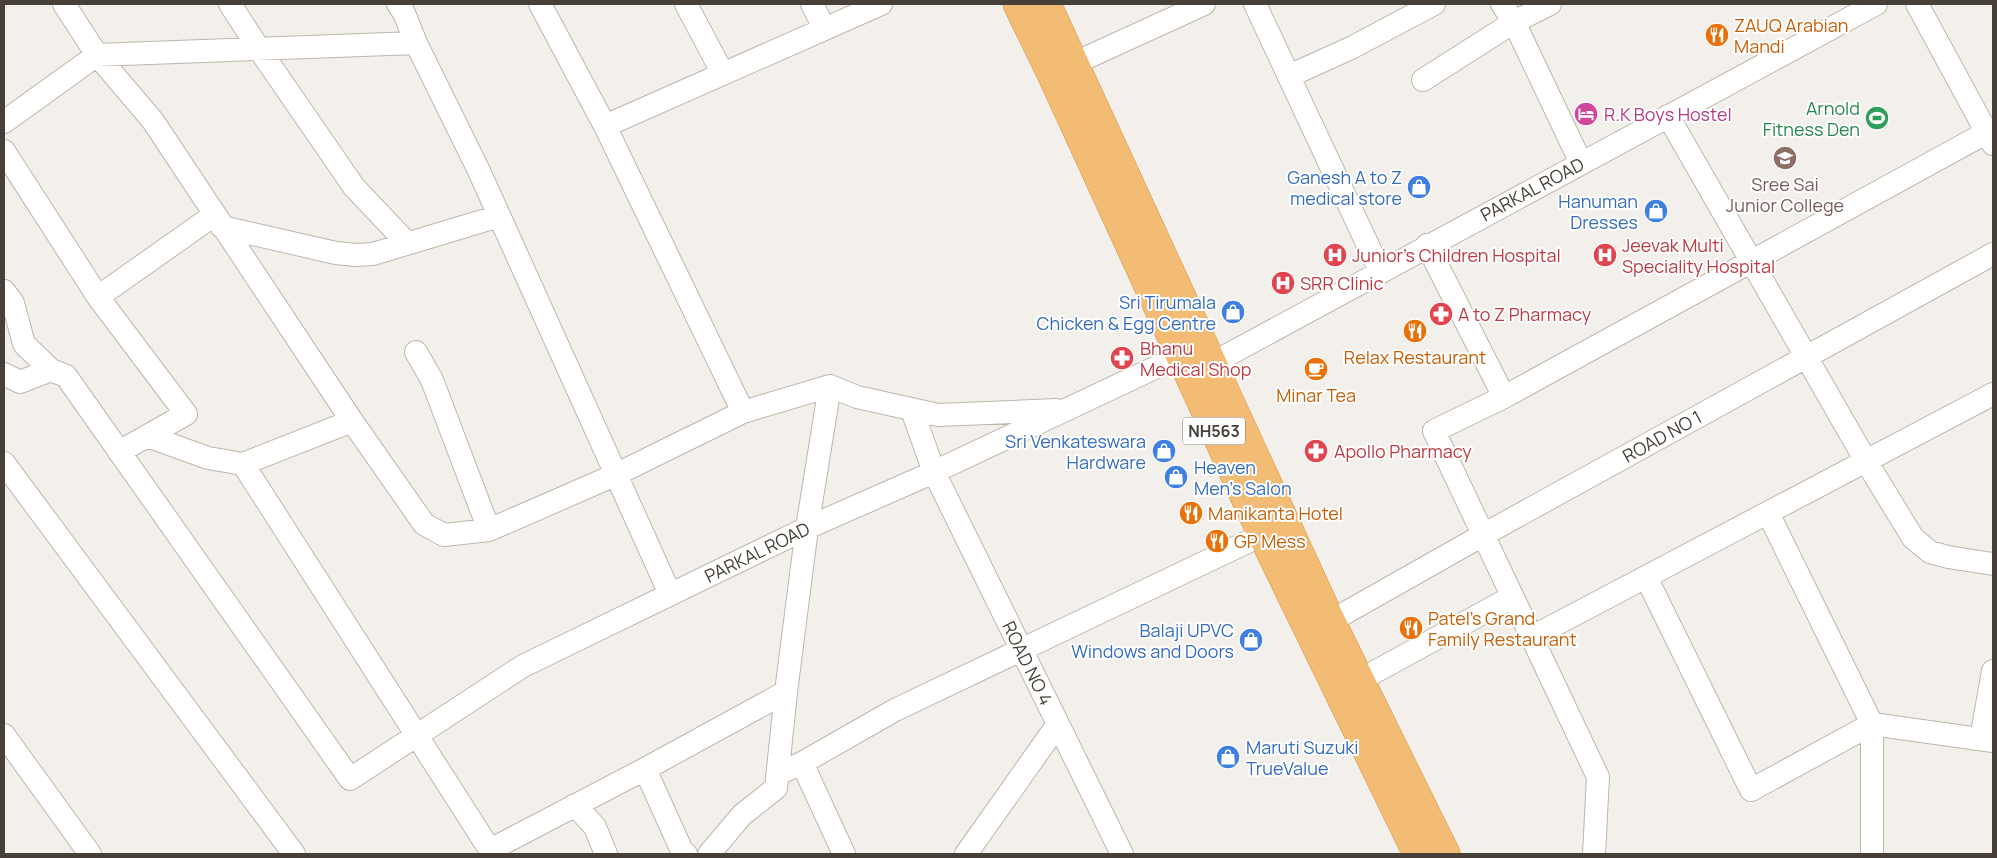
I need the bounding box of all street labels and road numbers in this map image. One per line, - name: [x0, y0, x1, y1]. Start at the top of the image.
- street label: PARKAL ROAD: [1476, 152, 1588, 226]
- street label: ROAD NO 1: [1618, 404, 1706, 468]
- road number: NH563: [1183, 418, 1245, 444]
- street label: PARKAL ROAD: [700, 516, 814, 588]
- street label: ROAD NO 4: [997, 617, 1059, 709]

